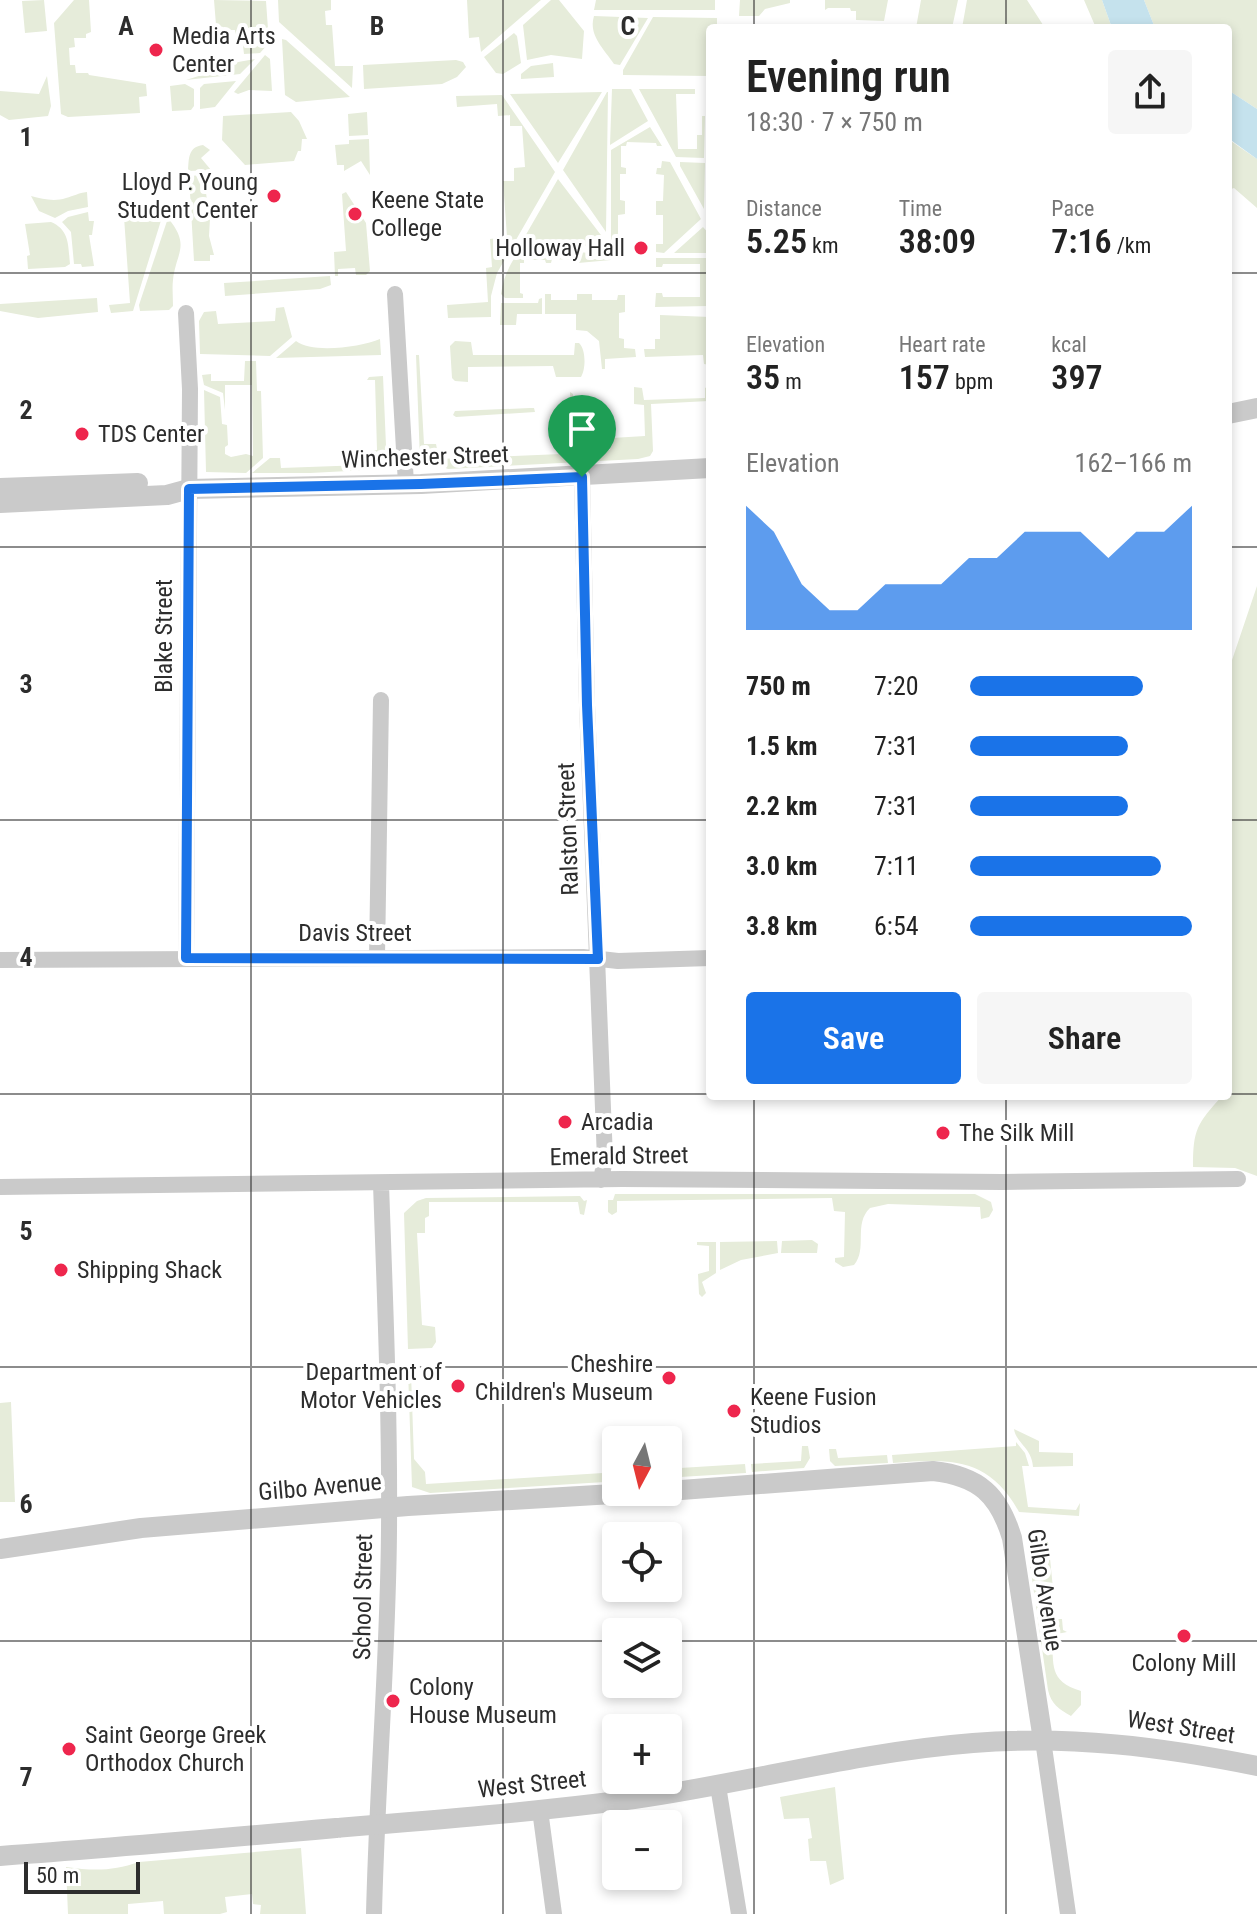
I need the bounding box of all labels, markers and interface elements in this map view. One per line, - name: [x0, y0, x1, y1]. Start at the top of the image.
- text: A: [118, 11, 134, 41]
- text: B: [370, 11, 384, 41]
- text: C: [621, 11, 636, 41]
- place label: Media Arts Center: [172, 22, 276, 78]
- marker: Media Arts Center: [147, 41, 165, 59]
- button: share: [1108, 50, 1192, 134]
- text: Evening run: [746, 51, 951, 103]
- text: 18:30 · 7 × 750 m: [746, 107, 923, 137]
- text: 1: [19, 122, 33, 152]
- place label: Lloyd P. Young Student Center: [117, 168, 258, 224]
- place label: Keene State College: [371, 186, 484, 242]
- marker: Lloyd P. Young Student Center: [265, 187, 283, 205]
- text: Distance: [746, 196, 822, 221]
- text: Time: [899, 196, 942, 221]
- text: Pace: [1051, 196, 1094, 221]
- marker: Keene State College: [346, 205, 364, 223]
- text: 5.25: [746, 221, 807, 261]
- text: 38:09: [899, 221, 976, 261]
- text: 7:16: [1051, 221, 1112, 261]
- text: km: [807, 233, 839, 258]
- text: /km: [1112, 233, 1151, 258]
- place label: Holloway Hall: [495, 234, 625, 262]
- marker: Holloway Hall: [632, 239, 650, 257]
- text: Elevation: [746, 332, 825, 357]
- text: Heart rate: [899, 332, 986, 357]
- text: kcal: [1051, 332, 1087, 357]
- text: 35: [746, 357, 780, 397]
- text: 157: [899, 357, 950, 397]
- text: 397: [1051, 357, 1103, 397]
- text: m: [780, 369, 802, 394]
- text: bpm: [950, 369, 993, 394]
- text: 2: [19, 395, 33, 425]
- pin: [548, 395, 616, 477]
- icon: arrive: [560, 407, 604, 451]
- place label: TDS Center: [98, 420, 204, 448]
- marker: TDS Center: [73, 425, 91, 443]
- street label: Winchester Street: [341, 440, 509, 474]
- text: Elevation: [746, 448, 840, 478]
- text: 162–166 m: [1075, 448, 1192, 478]
- street label: Blake Street: [150, 579, 178, 693]
- text: 3: [19, 669, 33, 699]
- text: 750 m: [746, 671, 811, 701]
- text: 7:20: [874, 671, 919, 701]
- text: 1.5 km: [746, 731, 818, 761]
- text: 7:31: [874, 731, 919, 761]
- street label: Ralston Street: [552, 762, 584, 896]
- text: 2.2 km: [746, 791, 818, 821]
- text: 7:31: [874, 791, 919, 821]
- text: 3.0 km: [746, 851, 818, 881]
- text: 7:11: [874, 851, 919, 881]
- text: 3.8 km: [746, 911, 818, 941]
- text: 6:54: [874, 911, 919, 941]
- street label: Davis Street: [298, 919, 412, 947]
- text: 4: [19, 942, 33, 972]
- button: Save: [746, 992, 961, 1084]
- button: Share: [977, 992, 1192, 1084]
- place label: Arcadia: [581, 1108, 653, 1136]
- marker: Arcadia: [556, 1113, 574, 1131]
- place label: The Silk Mill: [959, 1119, 1074, 1147]
- marker: The Silk Mill: [934, 1124, 952, 1142]
- street label: Emerald Street: [549, 1141, 689, 1171]
- text: 5: [19, 1216, 33, 1246]
- place label: Shipping Shack: [77, 1256, 222, 1284]
- marker: Shipping Shack: [52, 1261, 70, 1279]
- place label: Cheshire Children's Museum: [475, 1350, 653, 1406]
- place label: Department of Motor Vehicles: [300, 1358, 442, 1414]
- marker: Cheshire Children's Museum: [660, 1369, 678, 1387]
- marker: Department of Motor Vehicles: [449, 1377, 467, 1395]
- place label: Keene Fusion Studios: [750, 1383, 877, 1439]
- marker: Keene Fusion Studios: [725, 1402, 743, 1420]
- north arrow: [602, 1426, 682, 1506]
- map controls: [602, 1426, 682, 1890]
- street label: Gilbo Avenue: [257, 1468, 383, 1506]
- text: 6: [19, 1489, 33, 1519]
- button: locate: [602, 1522, 682, 1602]
- street label: Gilbo Avenue: [1021, 1527, 1069, 1653]
- street label: School Street: [348, 1534, 378, 1660]
- button: layers: [602, 1618, 682, 1698]
- marker: Colony Mill: [1175, 1627, 1193, 1645]
- place label: Colony Mill: [1132, 1649, 1237, 1677]
- place label: Colony House Museum: [409, 1673, 557, 1729]
- marker: Colony House Museum: [384, 1692, 402, 1710]
- street label: West Street: [1125, 1705, 1237, 1749]
- button: +: [602, 1714, 682, 1794]
- place label: Saint George Greek Orthodox Church: [85, 1721, 267, 1777]
- marker: Saint George Greek Orthodox Church: [60, 1740, 78, 1758]
- text: 7: [19, 1762, 33, 1792]
- street label: West Street: [476, 1764, 588, 1804]
- button: −: [602, 1810, 682, 1890]
- scale bar: [24, 1858, 140, 1894]
- text: 50 m: [36, 1863, 79, 1888]

